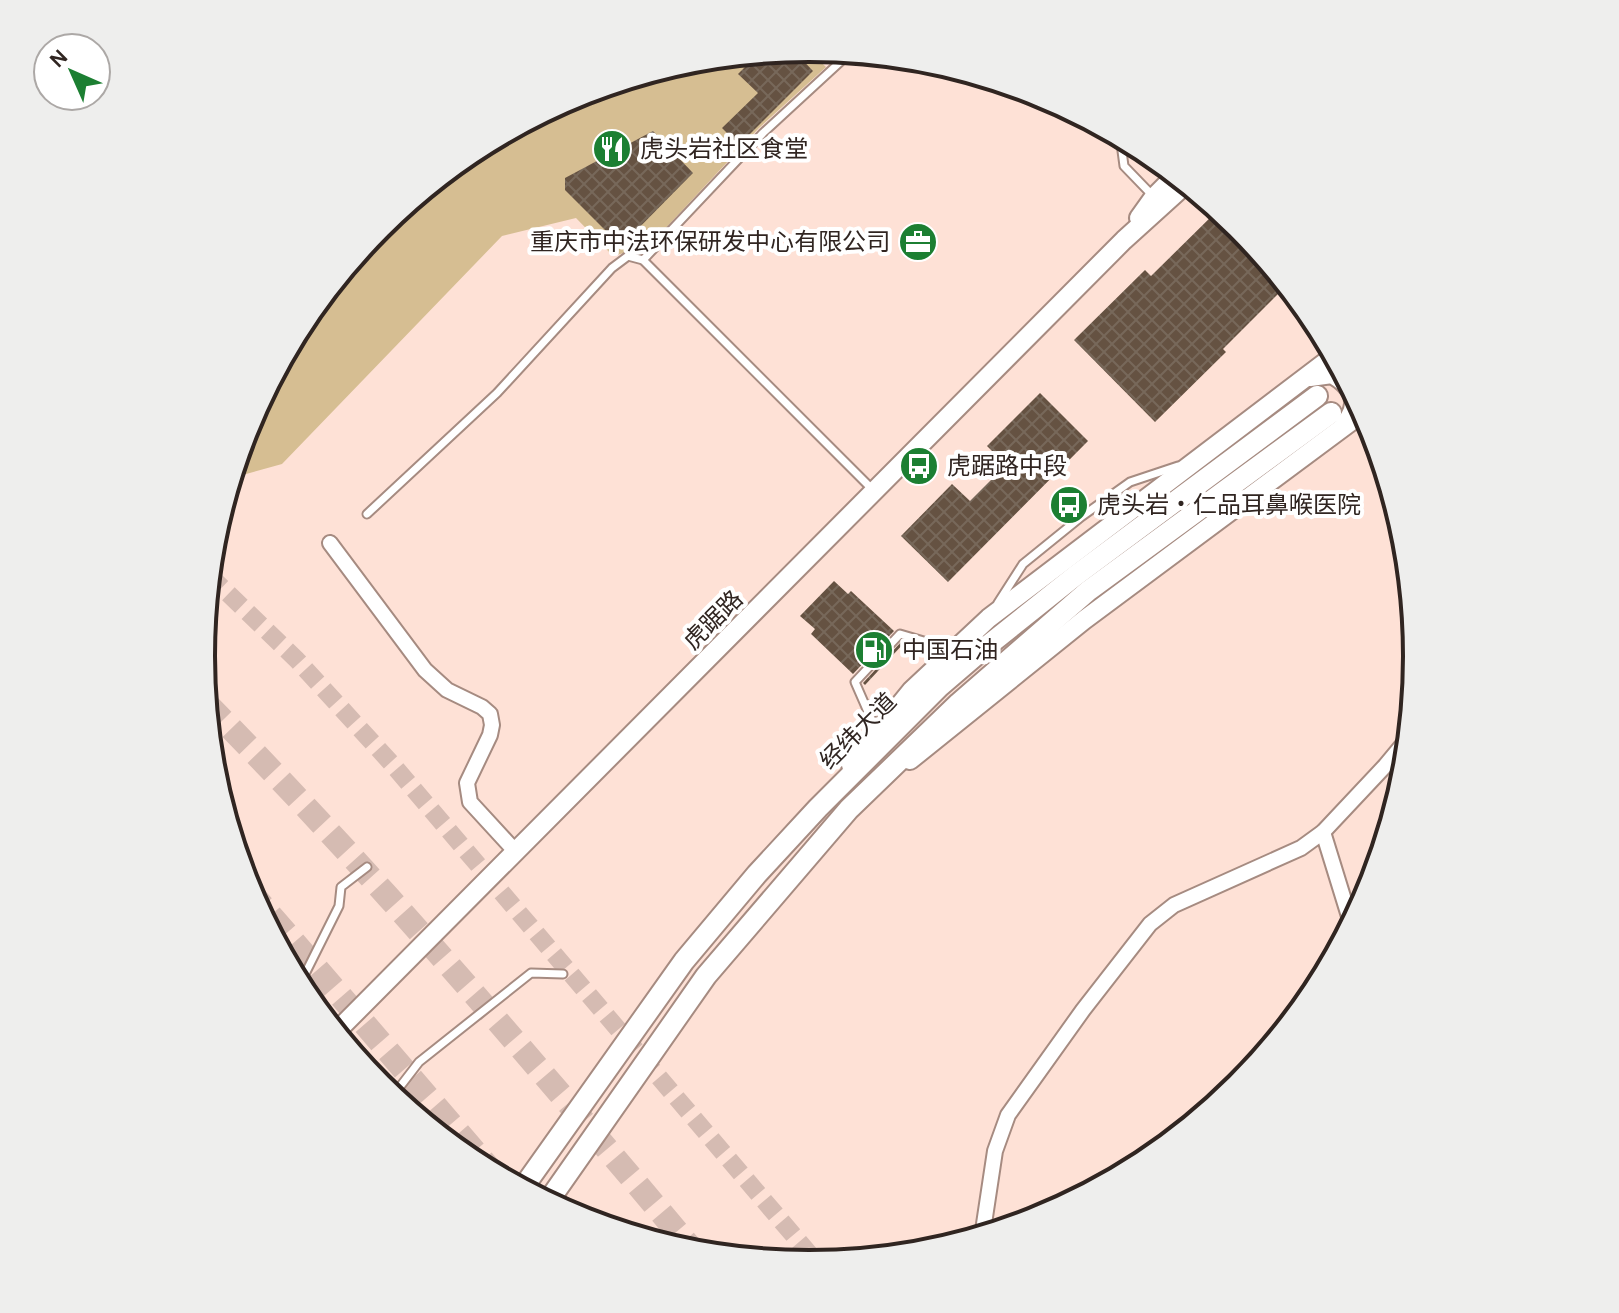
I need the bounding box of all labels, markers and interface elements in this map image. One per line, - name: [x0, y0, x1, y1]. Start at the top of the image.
- north arrow: [32, 32, 112, 112]
- text: N: [44, 44, 73, 73]
- restaurant icon: 虎头岩社区食堂: [591, 128, 633, 170]
- place label: 虎头岩社区食堂: [640, 135, 808, 163]
- office icon: 重庆市中法环保研发中心有限公司: [897, 221, 939, 263]
- place label: 重庆市中法环保研发中心有限公司: [530, 228, 890, 256]
- bus stop icon: 虎踞路中段: [898, 445, 940, 487]
- place label: 虎踞路中段: [947, 452, 1067, 480]
- bus stop icon: 虎头岩‧仁品耳鼻喉医院: [1048, 484, 1090, 526]
- place label: 虎头岩‧仁品耳鼻喉医院: [1097, 491, 1361, 519]
- street label: 虎踞路: [678, 585, 748, 655]
- fuel station icon: 中国石油: [853, 629, 895, 671]
- place label: 中国石油: [902, 636, 998, 664]
- street label: 经纬大道: [814, 687, 902, 775]

